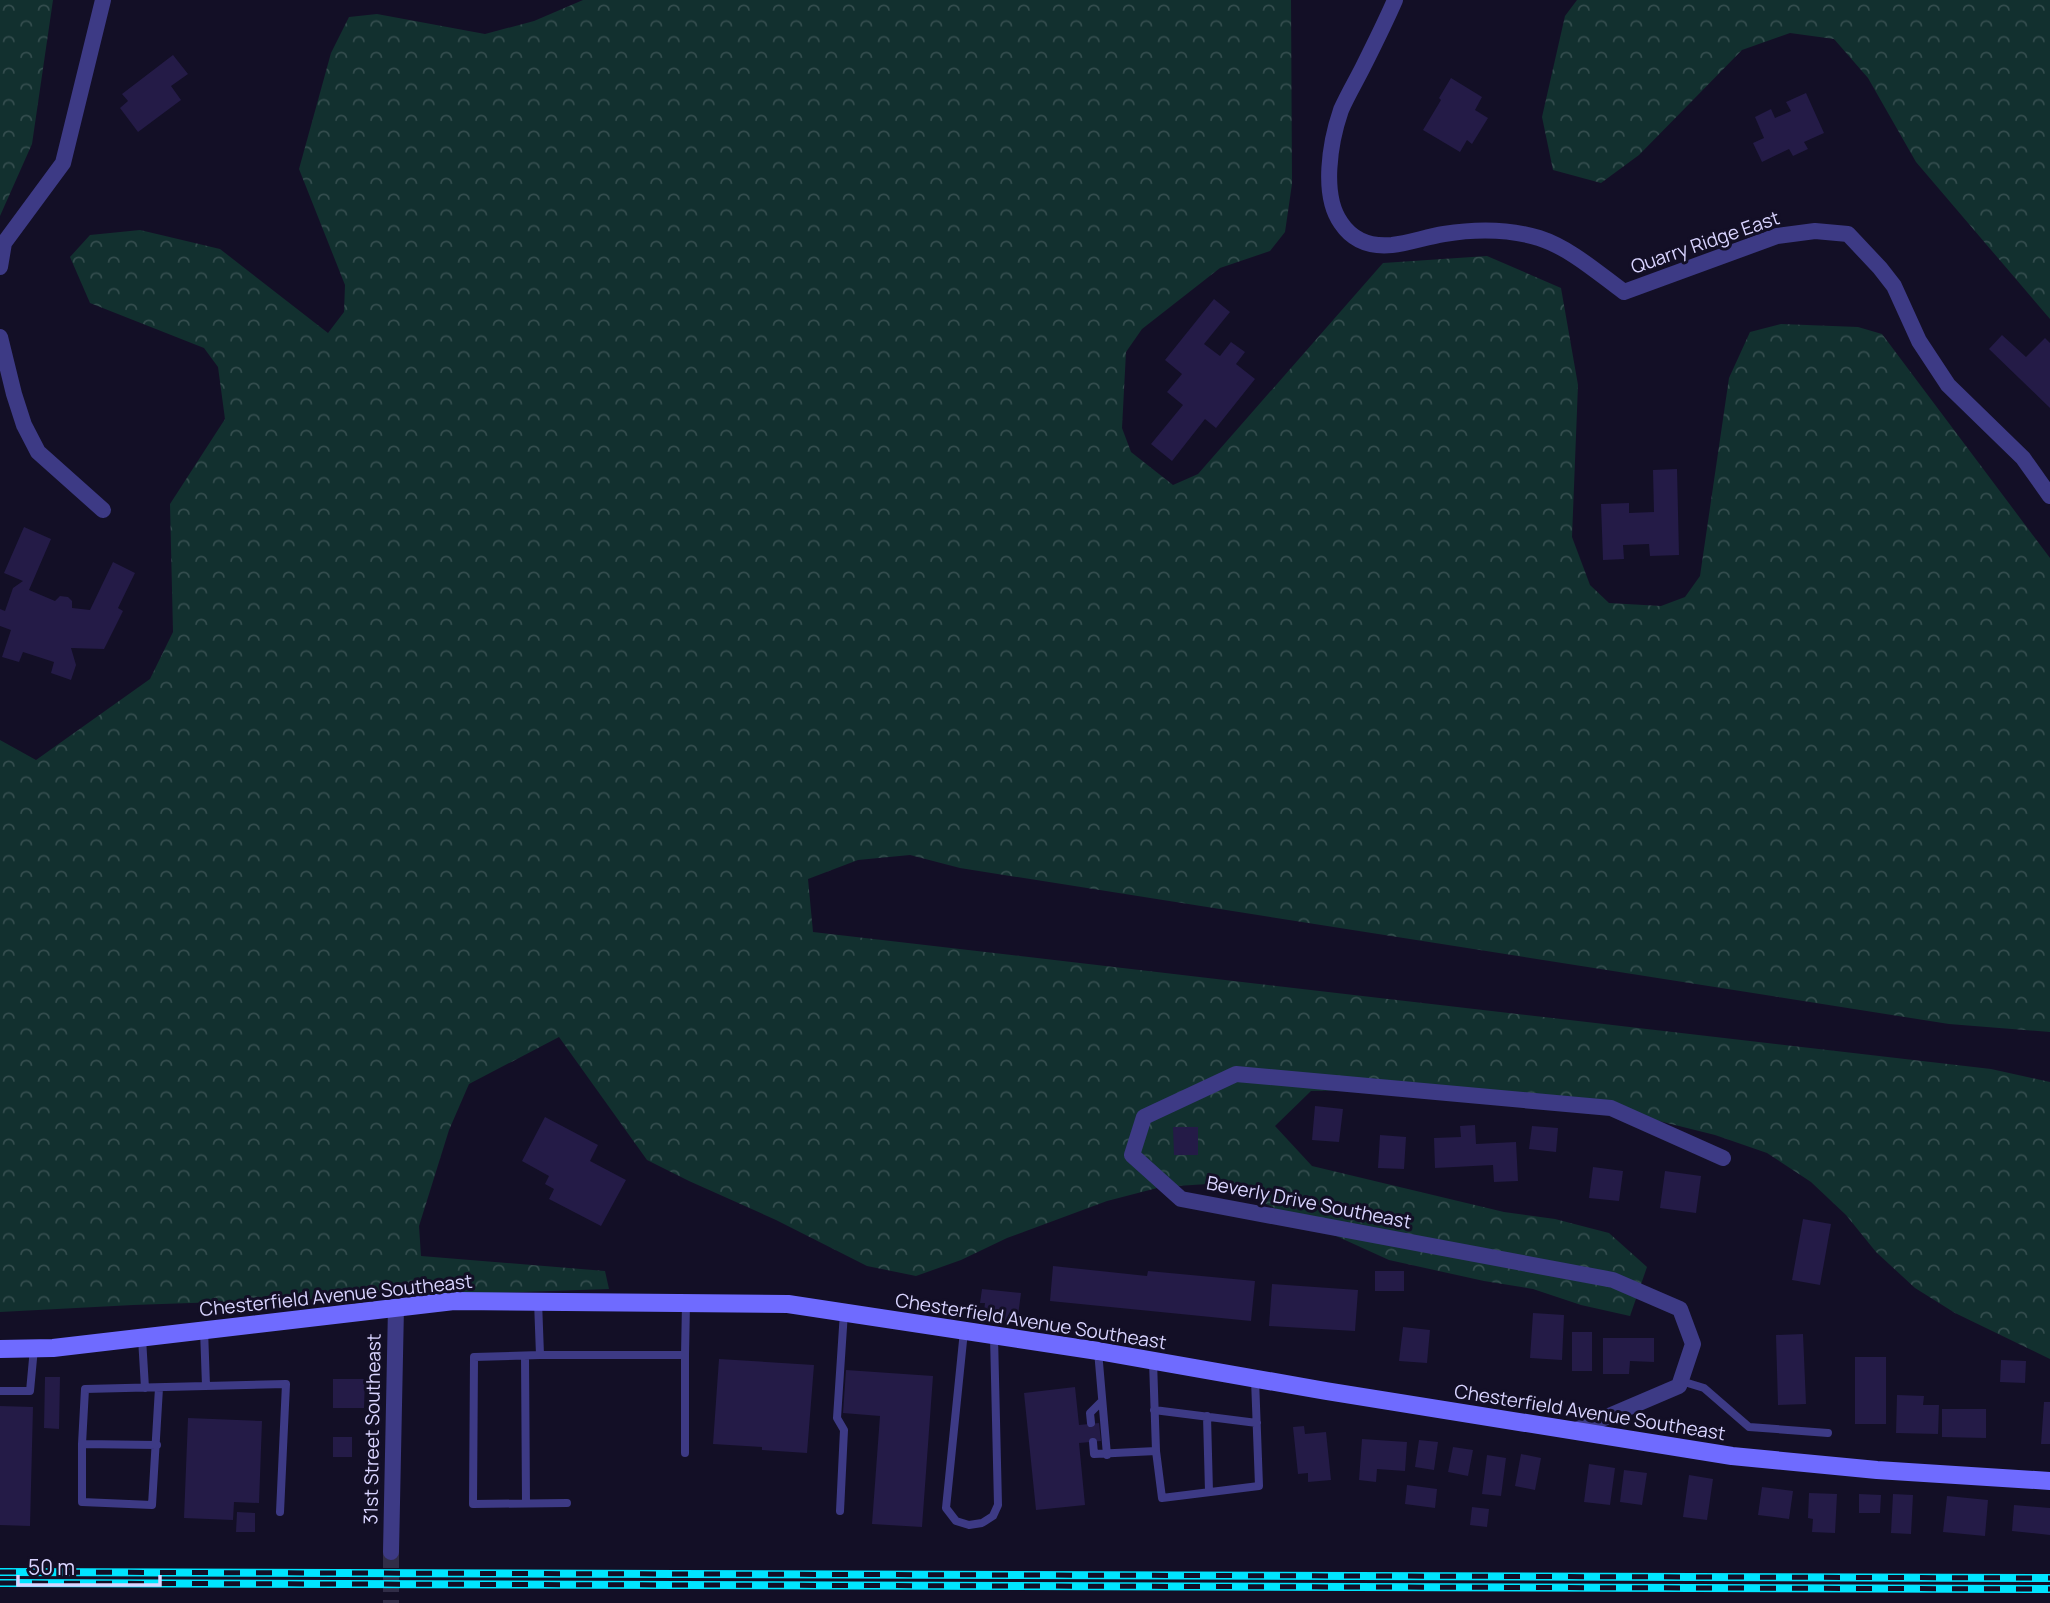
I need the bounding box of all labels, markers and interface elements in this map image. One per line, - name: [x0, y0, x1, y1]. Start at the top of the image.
- street label: Quarry Ridge East: [1627, 204, 1783, 280]
- street label: Beverly Drive Southeast: [1204, 1169, 1414, 1235]
- street label: Chesterfield Avenue Southeast: [198, 1268, 474, 1322]
- street label: Chesterfield Avenue Southeast: [894, 1287, 1168, 1355]
- street label: 31st Street Southeast: [357, 1333, 387, 1525]
- street label: Chesterfield Avenue Southeast: [1453, 1378, 1727, 1446]
- scale bar: [18, 1544, 159, 1588]
- text: 50 m: [28, 1553, 75, 1581]

